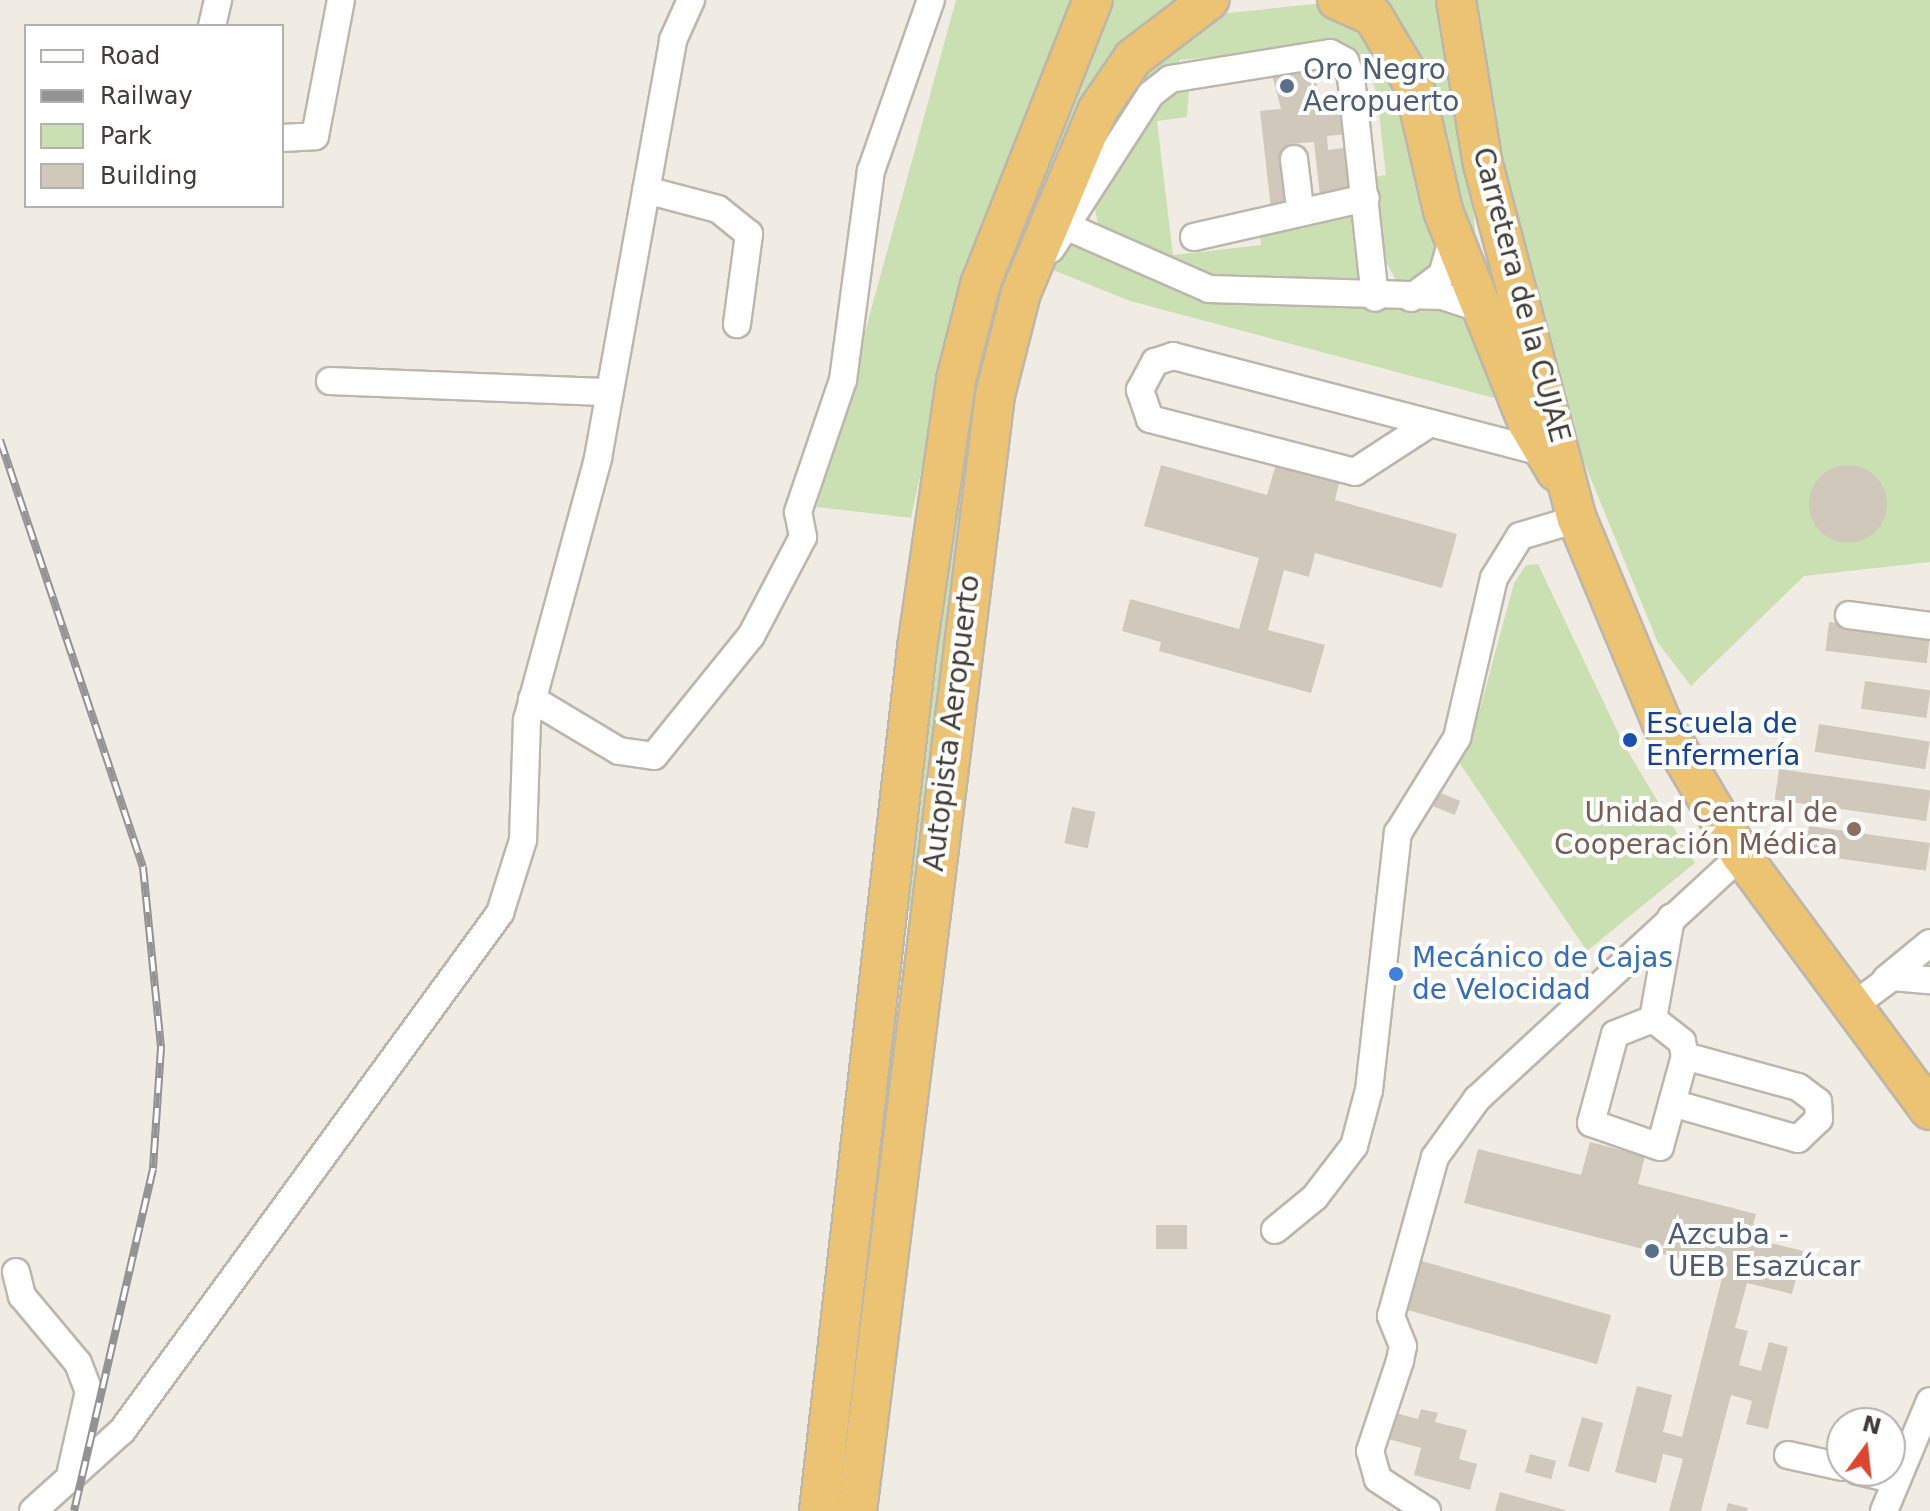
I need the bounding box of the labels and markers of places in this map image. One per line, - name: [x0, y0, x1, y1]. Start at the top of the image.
- place label: Oro Negro Aeropuerto: [1303, 53, 1459, 119]
- marker: Oro Negro Aeropuerto: [1278, 77, 1296, 95]
- place label: Escuela de Enfermería: [1646, 707, 1800, 773]
- marker: Escuela de Enfermería: [1621, 731, 1639, 749]
- place label: Unidad Central de Cooperación Médica: [1554, 796, 1838, 862]
- marker: Unidad Central de Cooperación Médica: [1845, 820, 1863, 838]
- place label: Mecánico de Cajas de Velocidad: [1412, 941, 1673, 1007]
- marker: Mecánico de Cajas de Velocidad: [1387, 965, 1405, 983]
- place label: Azcuba - UEB Esazúcar: [1668, 1218, 1860, 1284]
- marker: Azcuba - UEB Esazúcar: [1643, 1242, 1661, 1260]

